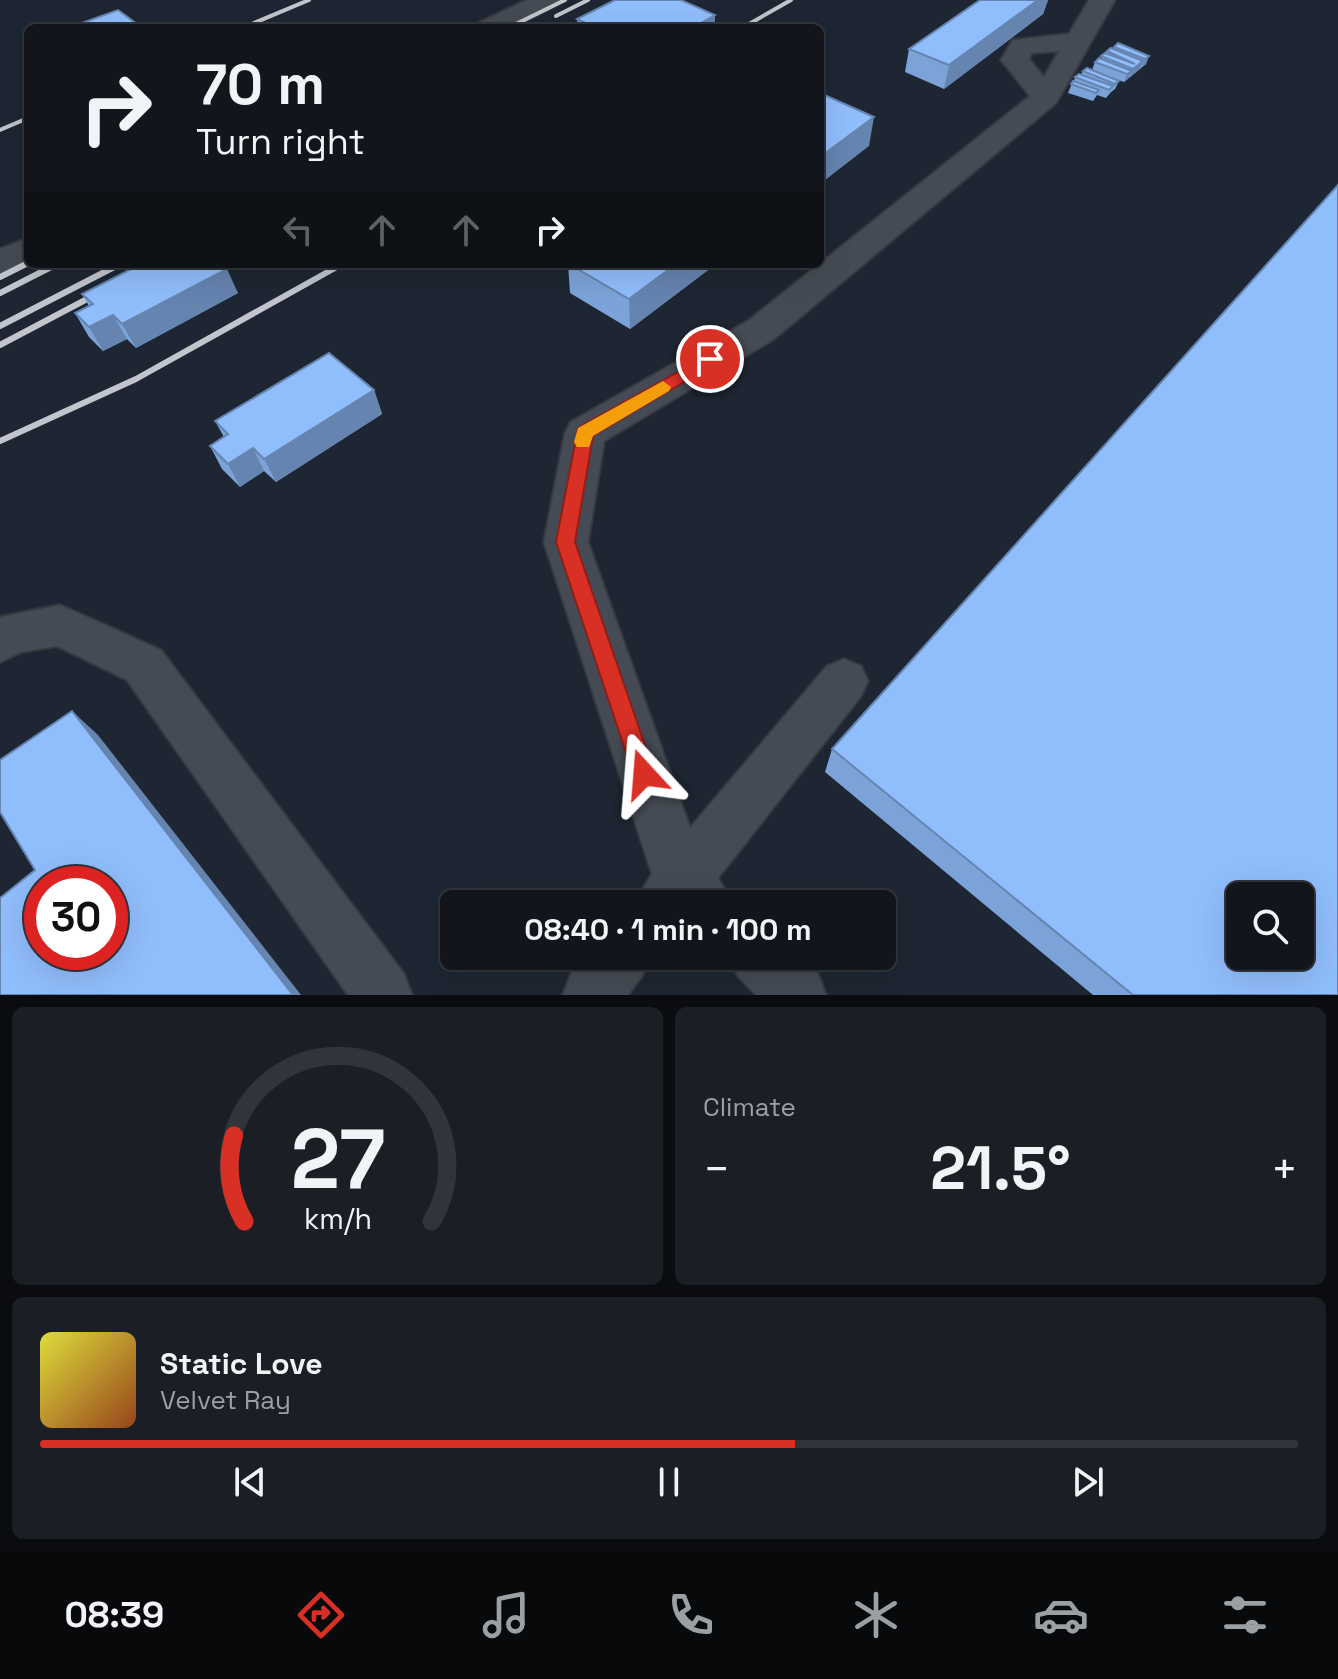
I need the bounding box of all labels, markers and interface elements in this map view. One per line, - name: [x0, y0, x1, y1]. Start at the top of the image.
- text: 70 m: [196, 49, 325, 120]
- icon: right: [64, 56, 168, 160]
- text: Turn right: [196, 119, 365, 165]
- icon: left: [276, 208, 320, 252]
- icon: ahead: [360, 208, 404, 252]
- icon: ahead: [444, 208, 488, 252]
- icon: right: [528, 208, 572, 252]
- pin: [676, 325, 744, 393]
- icon: arrive: [688, 337, 732, 381]
- position arrow: [602, 732, 686, 816]
- speed limit sign: 30: [24, 866, 128, 970]
- map controls: [1226, 882, 1314, 970]
- button: search: [1226, 882, 1314, 970]
- text: 08:40 · 1 min · 100 m: [524, 910, 812, 949]
- text: Climate: [703, 1090, 796, 1124]
- text: 27: [290, 1106, 385, 1212]
- text: 21.5°: [930, 1130, 1071, 1207]
- text: −: [703, 1141, 730, 1197]
- text: +: [1271, 1141, 1298, 1197]
- text: km/h: [303, 1201, 372, 1237]
- text: Static Love: [160, 1344, 323, 1383]
- text: Velvet Ray: [160, 1383, 291, 1417]
- icon: previous: [228, 1460, 272, 1504]
- icon: pause: [647, 1460, 691, 1504]
- icon: next: [1066, 1460, 1110, 1504]
- icon: directions: [293, 1587, 349, 1643]
- icon: music: [478, 1587, 534, 1643]
- icon: phone: [663, 1587, 719, 1643]
- icon: climate: [848, 1587, 904, 1643]
- icon: car: [1033, 1587, 1089, 1643]
- icon: filters: [1217, 1587, 1273, 1643]
- text: 08:39: [64, 1592, 164, 1638]

